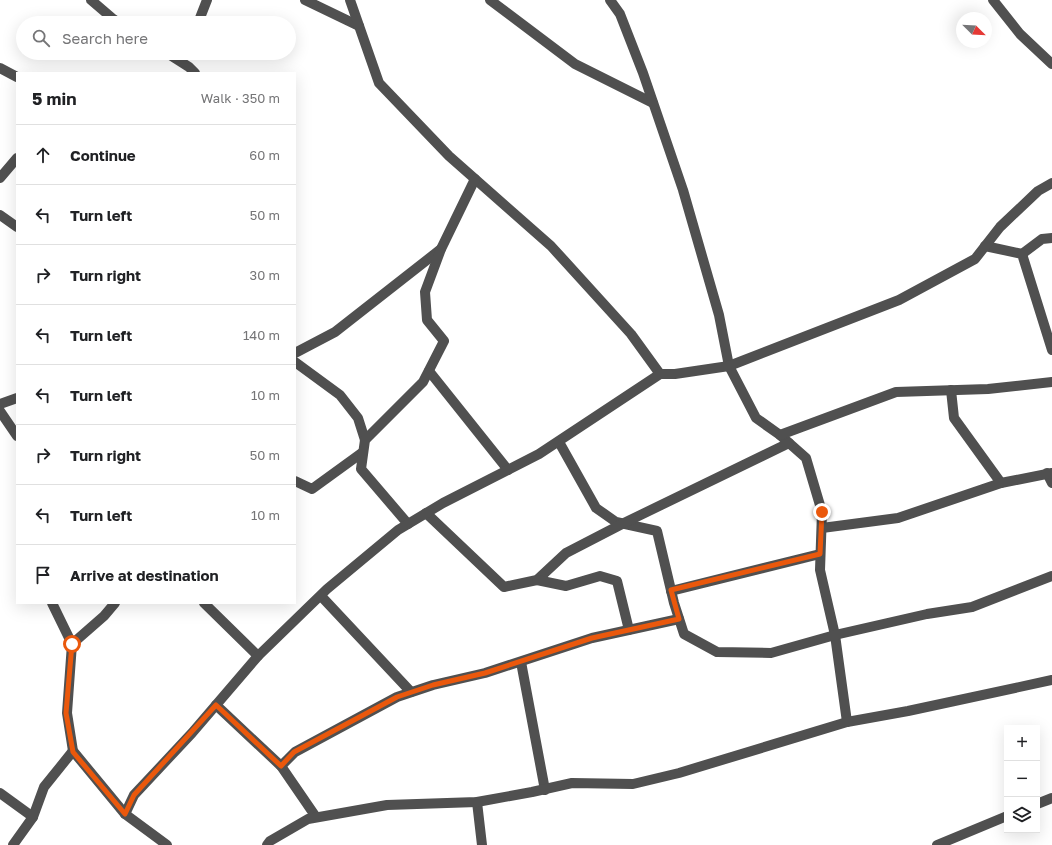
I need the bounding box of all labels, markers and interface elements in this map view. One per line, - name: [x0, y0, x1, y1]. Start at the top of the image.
- north arrow: [956, 12, 992, 48]
- search box: [16, 16, 296, 60]
- icon: search: [30, 27, 52, 49]
- text: Search here: [62, 29, 148, 47]
- text: 5 min: [32, 88, 76, 109]
- text: Walk · 350 m: [201, 90, 280, 106]
- icon: ahead: [32, 144, 54, 166]
- text: Continue: [70, 146, 136, 164]
- text: 60 m: [249, 147, 280, 163]
- icon: left: [32, 204, 54, 226]
- text: Turn left: [70, 206, 132, 224]
- text: 50 m: [250, 207, 280, 223]
- icon: right: [32, 264, 54, 286]
- text: Turn right: [70, 266, 141, 284]
- text: 30 m: [250, 267, 280, 283]
- icon: left: [32, 324, 54, 346]
- text: Turn left: [70, 326, 132, 344]
- text: 140 m: [243, 327, 280, 343]
- icon: left: [32, 384, 54, 406]
- text: Turn left: [70, 386, 132, 404]
- text: 10 m: [251, 387, 280, 403]
- icon: right: [32, 444, 54, 466]
- text: Turn right: [70, 446, 141, 464]
- text: 50 m: [250, 447, 280, 463]
- route end: [813, 503, 831, 521]
- icon: left: [32, 504, 54, 526]
- text: Turn left: [70, 506, 132, 524]
- text: 10 m: [251, 507, 280, 523]
- icon: arrive: [32, 564, 54, 586]
- text: Arrive at destination: [70, 566, 219, 584]
- route start: [63, 635, 81, 653]
- map controls: [1004, 725, 1040, 833]
- button: +: [1004, 725, 1040, 761]
- button: −: [1004, 761, 1040, 797]
- button: layers: [1004, 797, 1040, 833]

